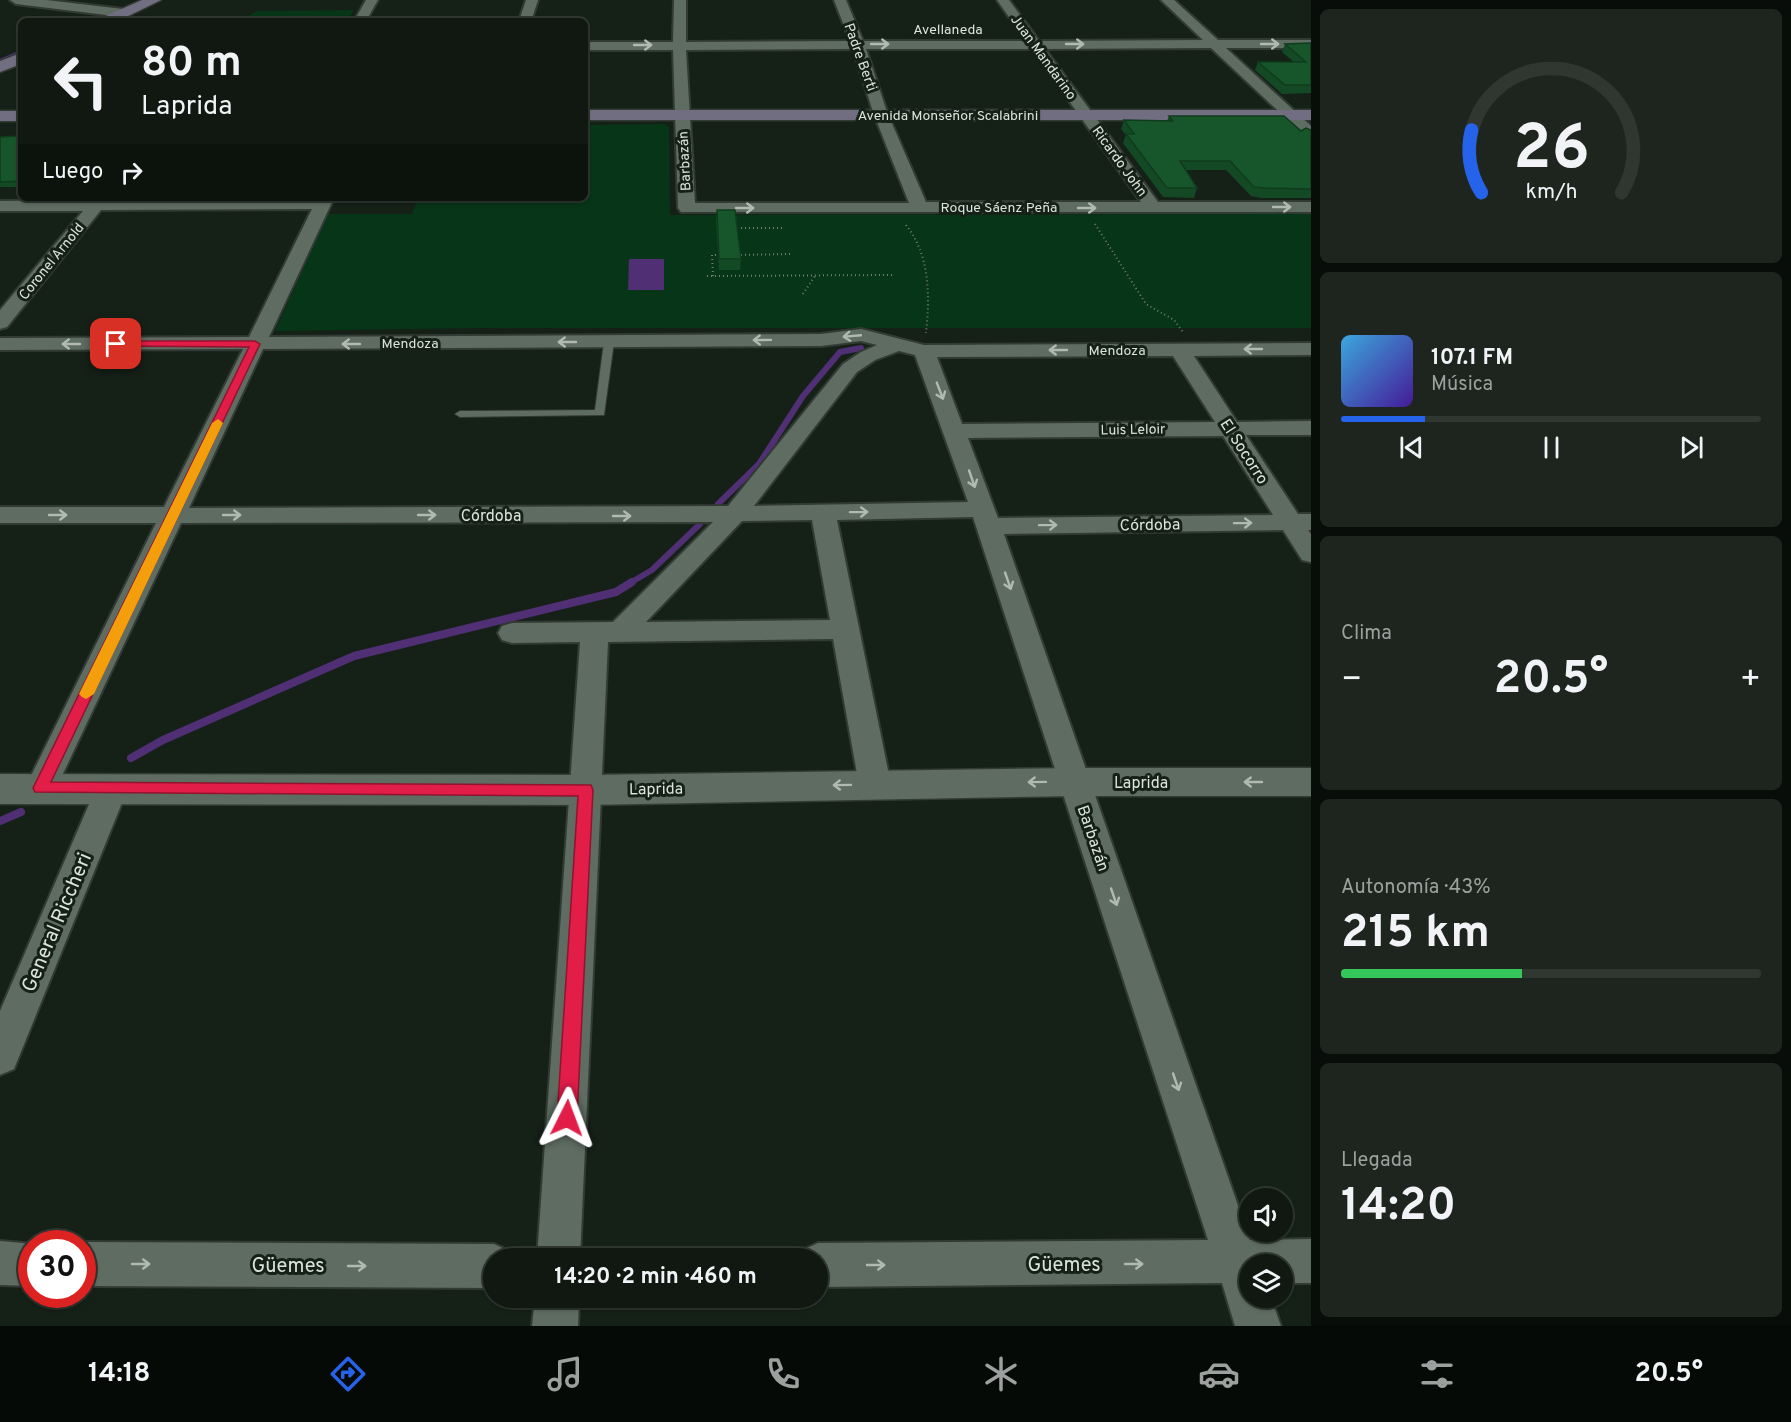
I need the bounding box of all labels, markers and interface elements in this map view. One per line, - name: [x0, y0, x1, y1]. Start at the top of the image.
- street label: Juan Mandarino: [1006, 12, 1079, 104]
- street label: Padre Berti: [839, 21, 880, 94]
- street label: Avellaneda: [913, 22, 983, 39]
- text: 80 m: [141, 38, 242, 91]
- one-way arrow: [870, 38, 890, 50]
- one-way arrow: [1065, 38, 1085, 50]
- one-way arrow: [1260, 38, 1280, 50]
- one-way arrow: [633, 40, 653, 51]
- icon: left: [42, 42, 120, 120]
- text: Laprida: [141, 90, 232, 124]
- street label: Avenida Monseñor Scalabrini: [858, 108, 1038, 125]
- text: 26: [1513, 112, 1589, 191]
- street label: Ricardo John: [1088, 123, 1150, 200]
- street label: Barbazán: [675, 131, 696, 191]
- icon: right: [115, 156, 148, 189]
- text: Luego: [42, 159, 103, 186]
- text: km/h: [1525, 180, 1577, 207]
- street label: Roque Sáenz Peña: [941, 200, 1057, 217]
- one-way arrow: [1272, 201, 1292, 213]
- one-way arrow: [735, 202, 755, 214]
- one-way arrow: [1077, 202, 1097, 214]
- street label: Coronel Arnold: [16, 220, 88, 304]
- pin: [90, 318, 141, 369]
- icon: arrive: [99, 327, 132, 360]
- one-way arrow: [843, 331, 863, 342]
- one-way arrow: [753, 334, 773, 346]
- street label: Mendoza: [381, 336, 439, 353]
- one-way arrow: [558, 336, 578, 348]
- one-way arrow: [61, 338, 81, 350]
- one-way arrow: [342, 338, 362, 350]
- street label: Mendoza: [1088, 343, 1146, 360]
- one-way arrow: [1243, 343, 1263, 355]
- one-way arrow: [1048, 344, 1068, 356]
- text: 107.1 FM: [1431, 345, 1513, 372]
- text: Música: [1431, 372, 1493, 398]
- one-way arrow: [935, 381, 946, 400]
- street label: El Socorro: [1215, 416, 1272, 489]
- street label: Luis Leloir: [1100, 421, 1166, 440]
- icon: previous: [1395, 431, 1428, 464]
- icon: pause: [1535, 431, 1568, 464]
- icon: next: [1675, 431, 1708, 464]
- one-way arrow: [967, 469, 978, 488]
- one-way arrow: [849, 506, 869, 518]
- street label: Córdoba: [461, 507, 521, 527]
- one-way arrow: [48, 509, 68, 521]
- one-way arrow: [222, 509, 242, 521]
- one-way arrow: [417, 509, 437, 521]
- one-way arrow: [612, 510, 632, 522]
- street label: Córdoba: [1119, 515, 1181, 537]
- one-way arrow: [1232, 517, 1252, 529]
- one-way arrow: [1037, 519, 1057, 531]
- one-way arrow: [1003, 571, 1014, 590]
- text: Clima: [1341, 621, 1392, 647]
- text: 20.5°: [1494, 652, 1608, 709]
- text: −: [1341, 660, 1362, 702]
- text: +: [1740, 660, 1761, 702]
- street label: Laprida: [1114, 774, 1168, 794]
- one-way arrow: [1027, 776, 1047, 788]
- one-way arrow: [1243, 776, 1263, 788]
- one-way arrow: [832, 779, 852, 791]
- street label: Laprida: [629, 780, 683, 800]
- street label: Barbazán: [1071, 803, 1113, 874]
- street label: General Riccheri: [17, 849, 99, 996]
- text: Autonomía · 43%: [1341, 875, 1491, 901]
- one-way arrow: [1109, 887, 1120, 906]
- text: 215 km: [1341, 906, 1490, 963]
- one-way arrow: [1172, 1072, 1183, 1091]
- position arrow: [535, 1086, 599, 1150]
- text: Llegada: [1341, 1148, 1413, 1174]
- text: 14:20: [1341, 1179, 1456, 1236]
- map controls: [1239, 1188, 1293, 1308]
- button: sound: [1239, 1188, 1293, 1242]
- speed limit sign: 30: [18, 1230, 96, 1308]
- street label: Güemes: [1027, 1253, 1101, 1279]
- street label: Güemes: [251, 1254, 325, 1280]
- button: layers: [1239, 1254, 1293, 1308]
- one-way arrow: [130, 1258, 150, 1270]
- one-way arrow: [1123, 1258, 1143, 1270]
- one-way arrow: [865, 1259, 885, 1271]
- one-way arrow: [346, 1260, 366, 1272]
- text: 14:20 · 2 min · 460 m: [554, 1264, 757, 1291]
- icon: directions: [327, 1353, 369, 1395]
- icon: music: [544, 1353, 586, 1395]
- icon: phone: [762, 1353, 804, 1395]
- icon: climate: [980, 1353, 1022, 1395]
- icon: car: [1198, 1353, 1240, 1395]
- icon: filters: [1416, 1353, 1458, 1395]
- text: 14:18: [88, 1357, 151, 1391]
- text: 20.5°: [1634, 1357, 1703, 1391]

